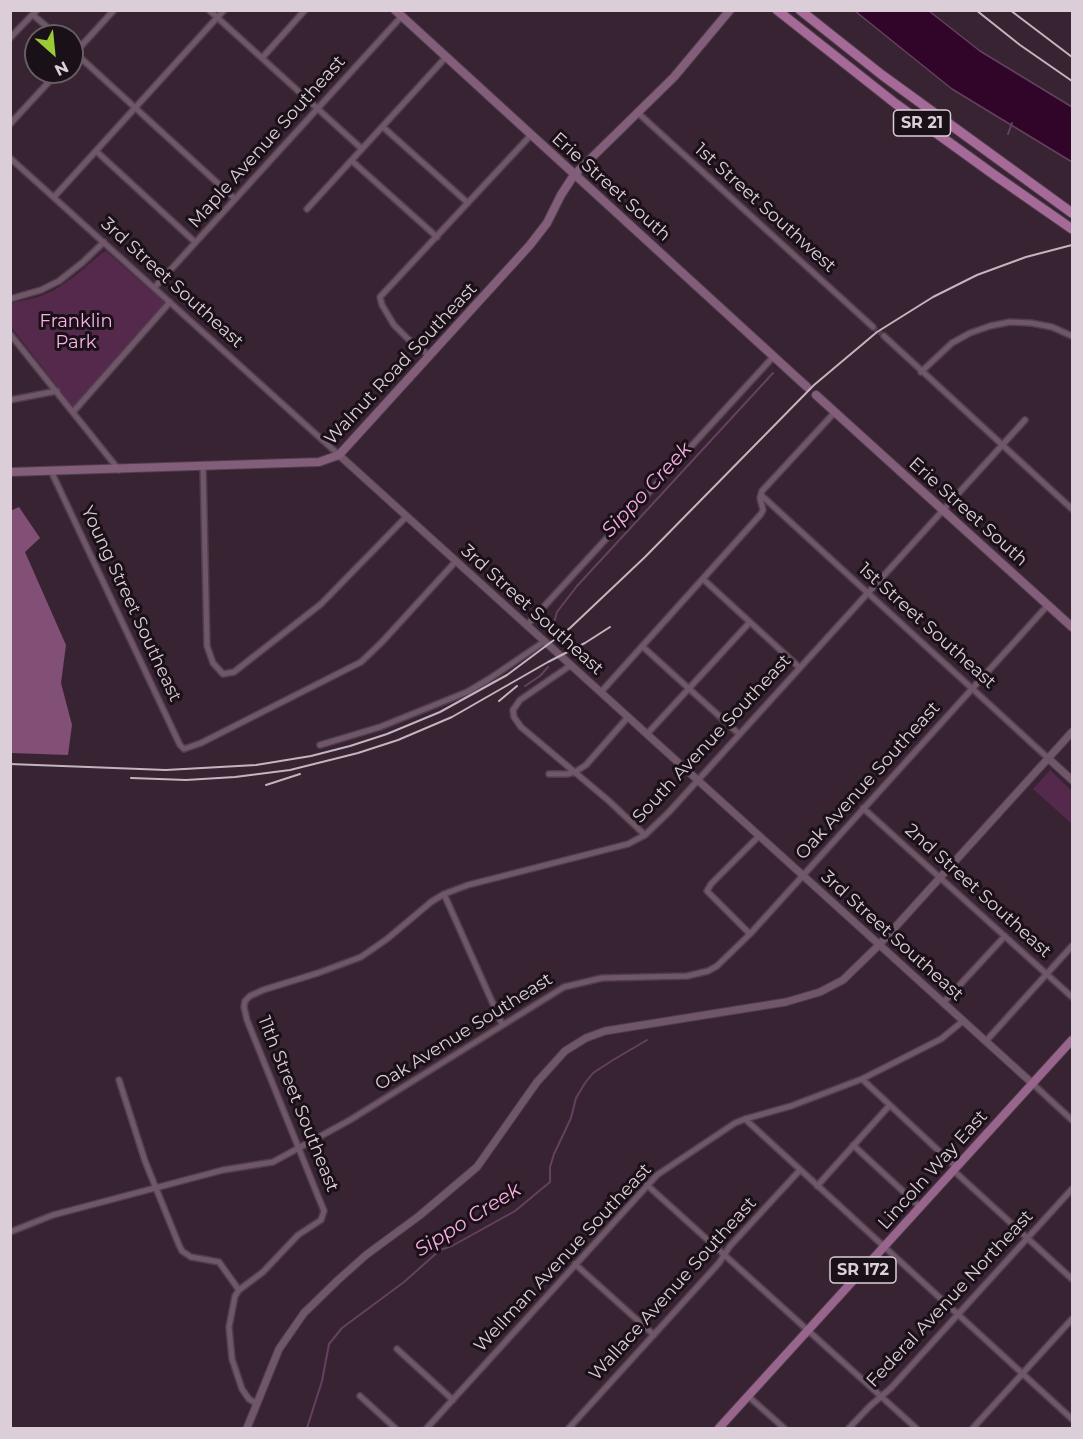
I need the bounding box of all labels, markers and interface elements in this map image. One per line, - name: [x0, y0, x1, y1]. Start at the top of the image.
- north arrow: [24, 24, 84, 84]
- street label: Maple Avenue Southeast: [184, 51, 350, 233]
- text: N: [51, 57, 72, 80]
- road number: SR 21: [894, 110, 950, 136]
- street label: Erie Street South: [547, 128, 675, 246]
- street label: 1st Street Southwest: [690, 139, 840, 277]
- street label: 3rd Street Southeast: [96, 213, 248, 353]
- street label: Walnut Road Southeast: [320, 278, 482, 450]
- park label: Franklin Park: [39, 311, 113, 354]
- water label: Sippo Creek: [597, 438, 697, 542]
- street label: Erie Street South: [904, 453, 1032, 571]
- street label: Young Street Southeast: [76, 503, 186, 705]
- street label: 3rd Street Southeast: [456, 540, 608, 680]
- street label: 1st Street Southeast: [854, 559, 1000, 693]
- street label: South Avenue Southeast: [628, 650, 796, 828]
- street label: Oak Avenue Southeast: [791, 698, 945, 864]
- street label: 2nd Street Southeast: [900, 820, 1056, 962]
- street label: 3rd Street Southeast: [816, 866, 968, 1006]
- street label: Oak Avenue Southeast: [371, 969, 557, 1095]
- street label: 11th Street Southeast: [253, 1013, 343, 1195]
- street label: Lincoln Way East: [874, 1106, 992, 1234]
- street label: Wellman Avenue Southeast: [470, 1159, 656, 1357]
- water label: Sippo Creek: [410, 1178, 526, 1262]
- street label: Wallace Avenue Southeast: [585, 1193, 761, 1385]
- street label: Federal Avenue Northeast: [862, 1206, 1038, 1392]
- road number: SR 172: [830, 1257, 896, 1283]

